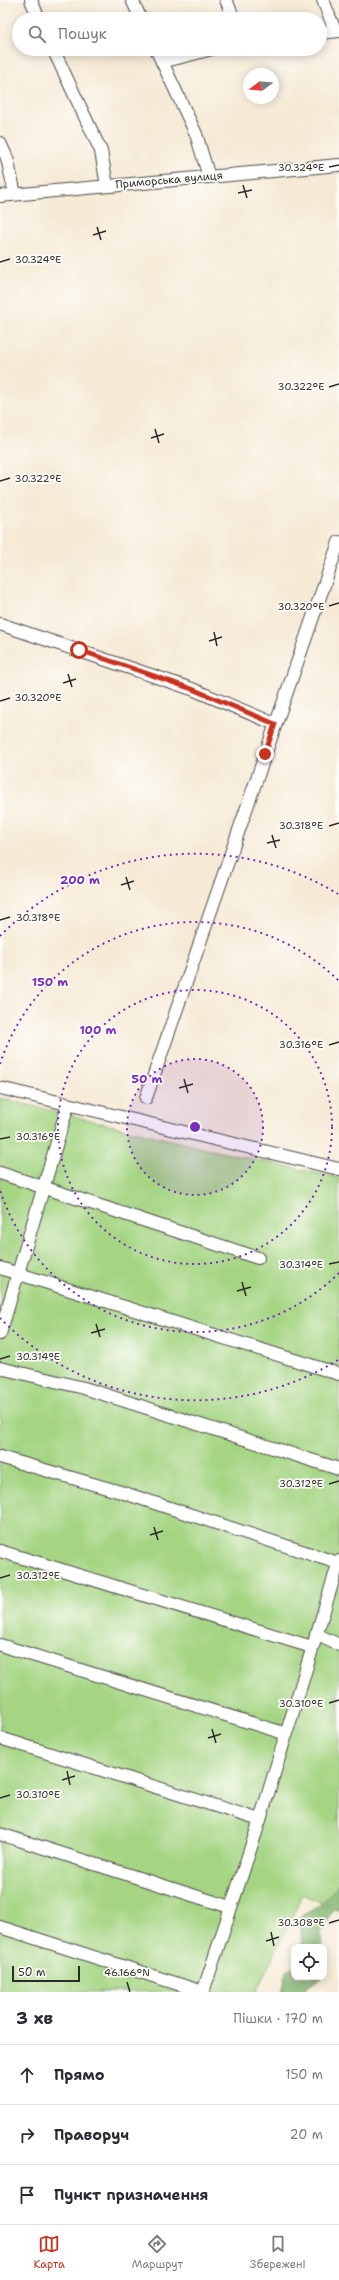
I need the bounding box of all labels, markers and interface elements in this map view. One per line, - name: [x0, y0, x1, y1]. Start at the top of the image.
- search box: [12, 12, 327, 56]
- icon: search: [26, 23, 48, 45]
- text: Пошук: [58, 24, 107, 44]
- north arrow: [243, 68, 279, 104]
- text: 30.324°E: [278, 161, 324, 174]
- street label: Приморська вулиця: [115, 168, 223, 192]
- text: 30.324°E: [15, 253, 61, 266]
- text: 30.322°E: [278, 380, 324, 393]
- text: 30.322°E: [15, 472, 61, 485]
- text: 30.320°E: [277, 600, 325, 613]
- route start: [70, 641, 88, 659]
- text: 30.320°E: [14, 691, 62, 704]
- route end: [256, 745, 274, 763]
- text: 30.318°E: [279, 819, 323, 832]
- text: 200 m: [60, 872, 100, 888]
- text: 30.318°E: [16, 911, 60, 924]
- text: 150 m: [32, 974, 68, 990]
- text: 100 m: [80, 1022, 117, 1038]
- text: 30.316°E: [279, 1038, 323, 1051]
- text: 50 m: [132, 1071, 163, 1087]
- centre of rings: [188, 1120, 202, 1134]
- text: 30.316°E: [16, 1130, 60, 1143]
- text: 30.314°E: [279, 1258, 323, 1271]
- text: 30.314°E: [16, 1350, 60, 1363]
- text: 30.312°E: [279, 1477, 323, 1490]
- text: 30.312°E: [16, 1569, 60, 1582]
- text: 30.310°E: [279, 1697, 323, 1710]
- text: 30.310°E: [16, 1788, 60, 1801]
- text: 30.308°E: [277, 1916, 325, 1929]
- map controls: [291, 1944, 327, 1980]
- button: locate: [291, 1944, 327, 1980]
- scale bar: [12, 1964, 80, 1983]
- text: 50 m: [18, 1965, 46, 1980]
- text: 46.166°N: [104, 1966, 150, 1979]
- text: 3 хв: [16, 2007, 53, 2029]
- text: Пішки · 170 m: [233, 2010, 323, 2027]
- icon: ahead: [16, 2064, 38, 2086]
- text: Прямо: [54, 2065, 104, 2085]
- text: 150 m: [285, 2066, 323, 2083]
- icon: right: [16, 2124, 38, 2146]
- text: Праворуч: [54, 2125, 129, 2145]
- text: 20 m: [290, 2126, 323, 2143]
- icon: arrive: [16, 2184, 38, 2206]
- text: Пункт призначення: [54, 2185, 209, 2205]
- tab: Карта: [33, 2233, 65, 2272]
- tab: Маршрут: [132, 2233, 183, 2272]
- tab: Збережені: [250, 2233, 306, 2272]

